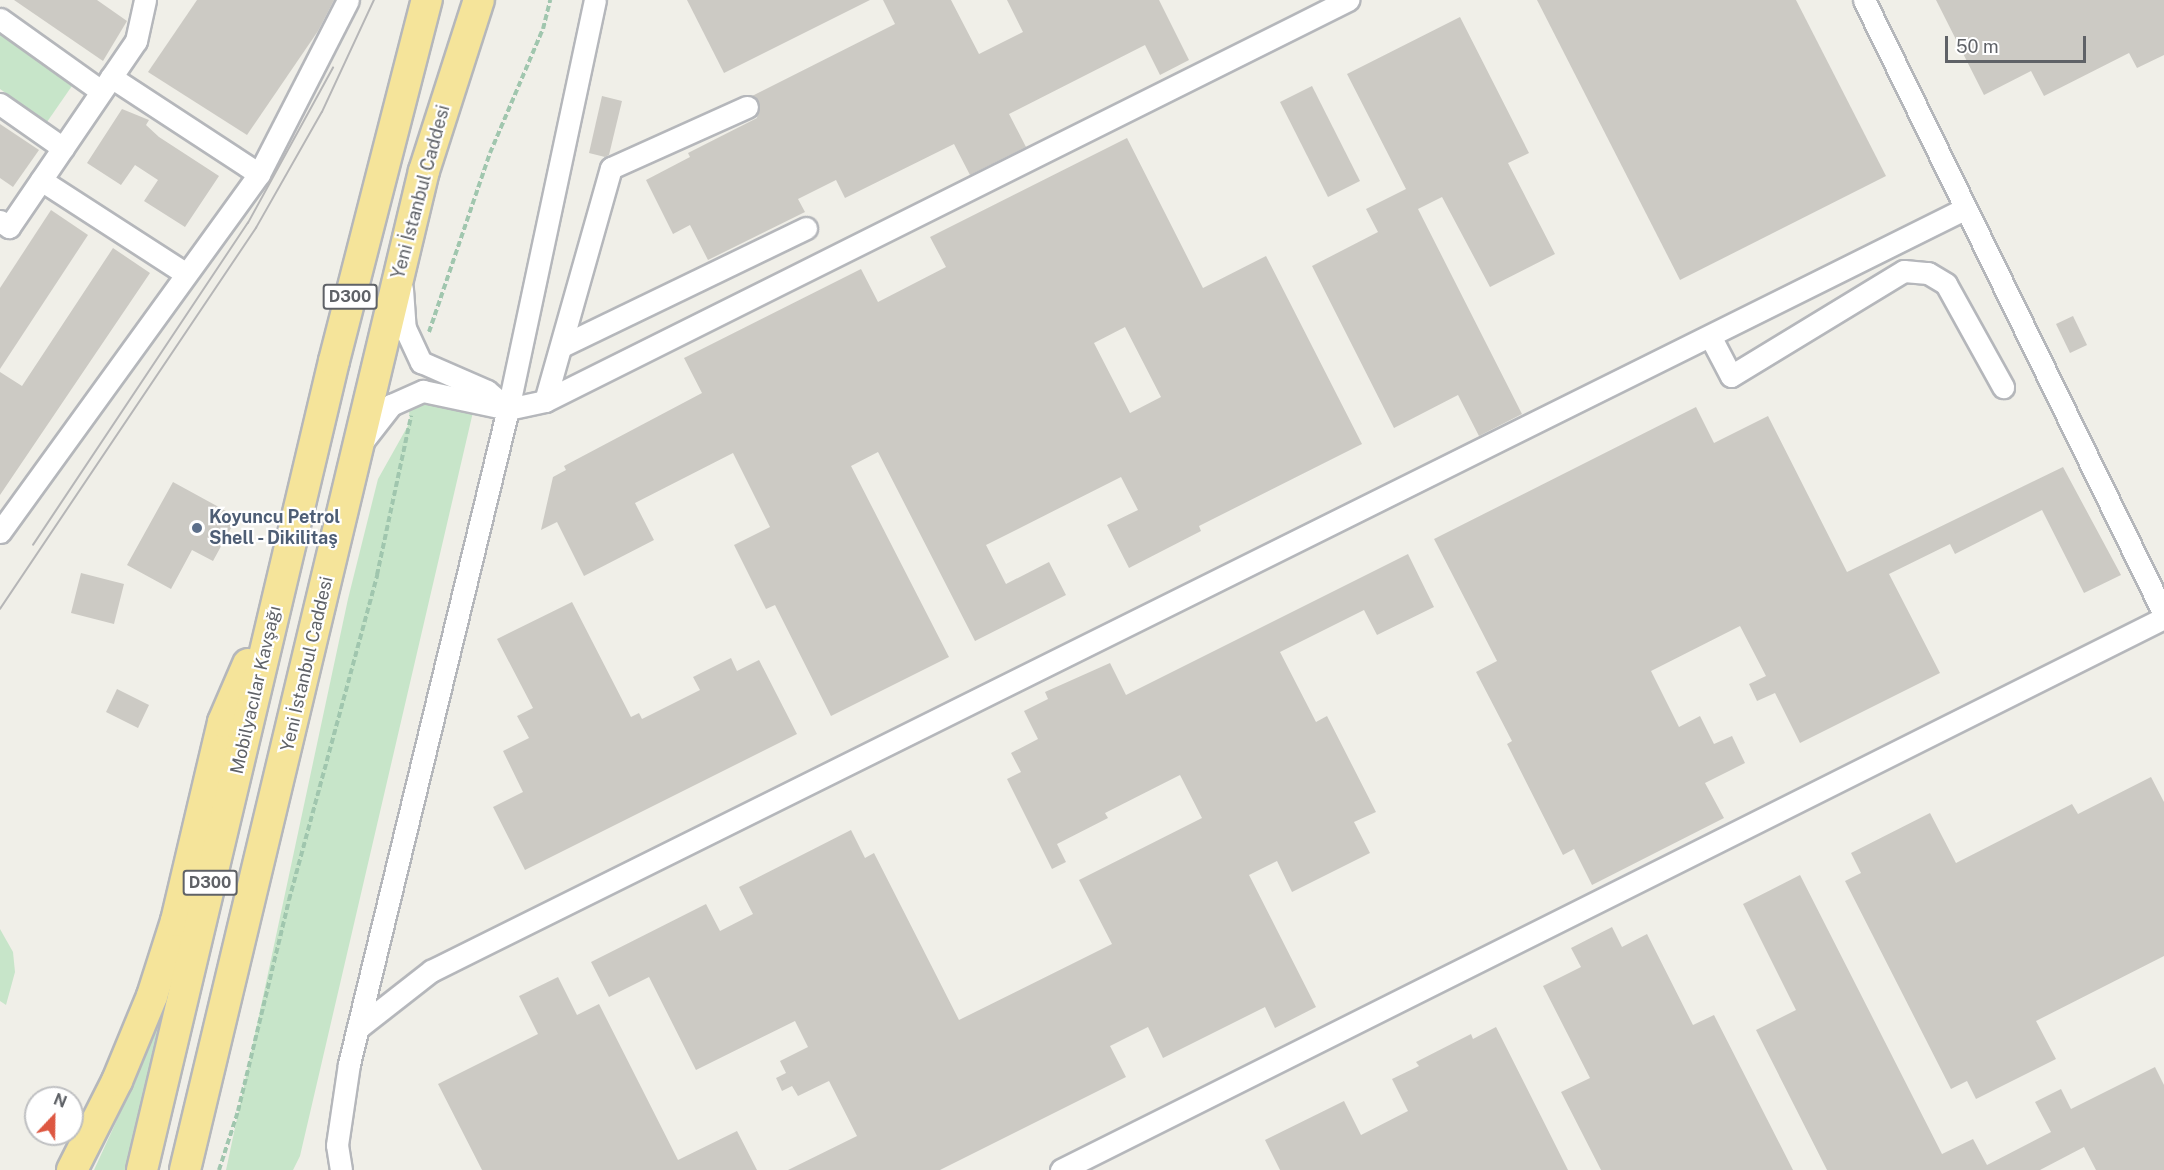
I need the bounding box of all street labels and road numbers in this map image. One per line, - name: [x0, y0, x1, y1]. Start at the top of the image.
- street label: Yeni İstanbul Caddesi: [387, 103, 455, 281]
- road number: D300: [322, 284, 378, 310]
- street label: Yeni İstanbul Caddesi: [276, 574, 338, 754]
- street label: Mobilyacılar Kavşağı: [226, 604, 286, 776]
- road number: D300: [182, 870, 238, 896]

